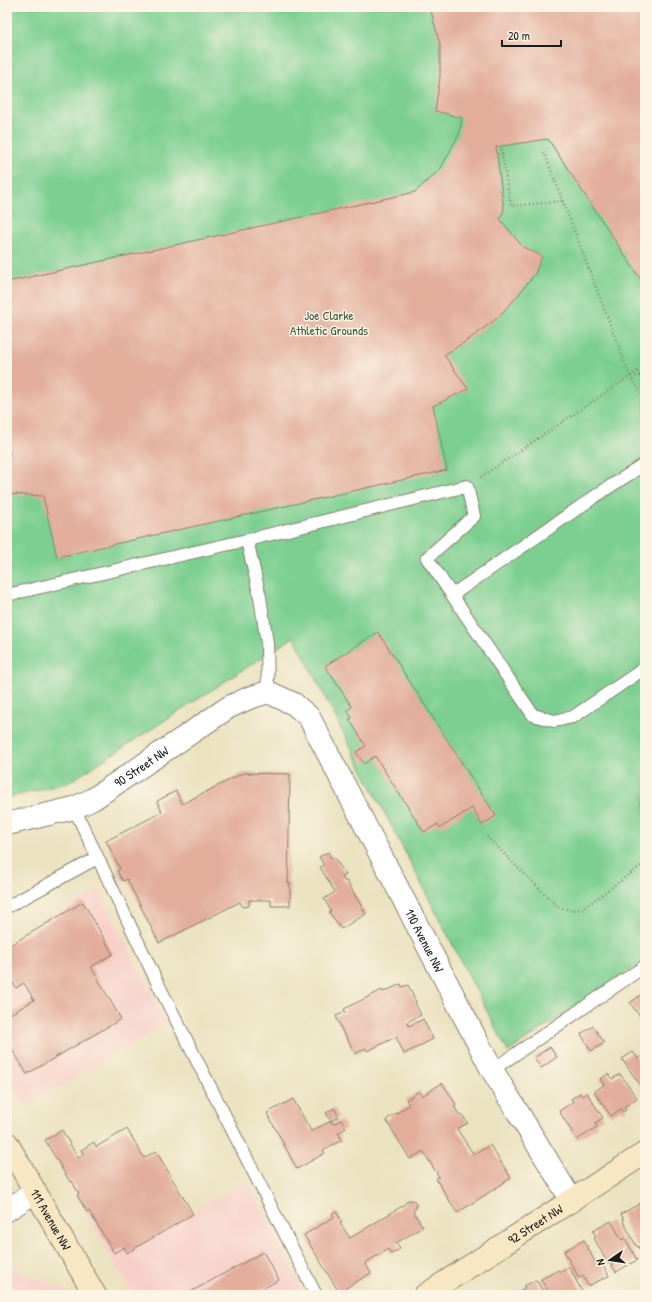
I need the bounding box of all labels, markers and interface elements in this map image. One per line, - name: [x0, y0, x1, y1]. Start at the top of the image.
- scale bar: [502, 22, 561, 48]
- text: 20 m: [508, 27, 530, 44]
- park label: Joe Clarke Athletic Grounds: [290, 306, 368, 339]
- street label: 90 Street NW: [110, 742, 172, 791]
- street label: 110 Avenue NW: [401, 905, 449, 975]
- street label: 111 Avenue NW: [26, 1185, 76, 1253]
- street label: 92 Street NW: [504, 1200, 566, 1248]
- north arrow: [590, 1240, 630, 1280]
- text: N: [593, 1258, 608, 1267]

